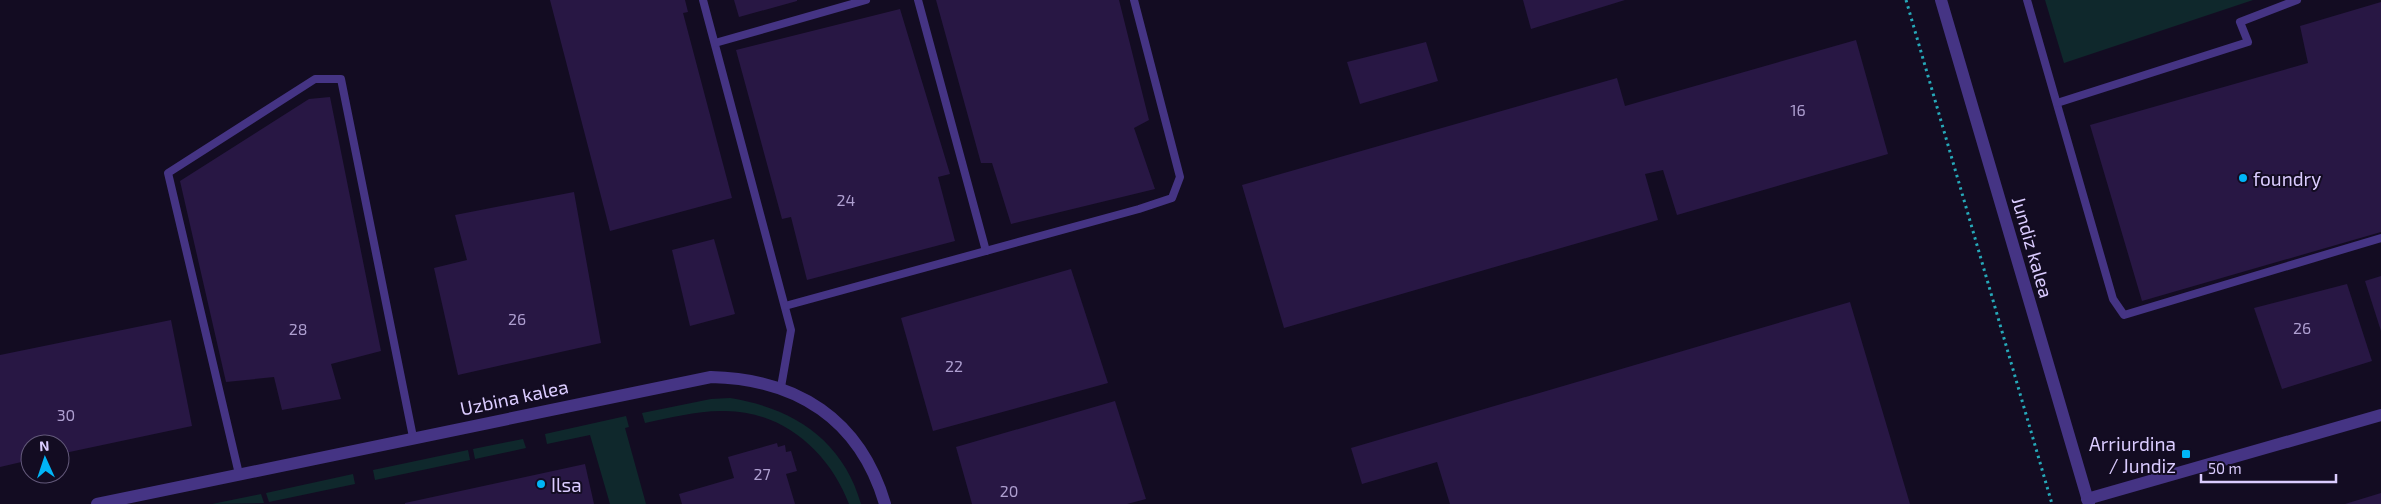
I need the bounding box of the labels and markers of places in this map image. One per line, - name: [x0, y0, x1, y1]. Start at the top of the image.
- place label: foundry: [2253, 167, 2321, 190]
- marker: foundry: [2237, 172, 2249, 184]
- place label: Arriurdina / Jundiz: [2089, 432, 2176, 477]
- marker: Arriurdina / Jundiz: [2180, 448, 2192, 460]
- place label: Ilsa: [551, 473, 582, 496]
- marker: Ilsa: [535, 478, 547, 490]

